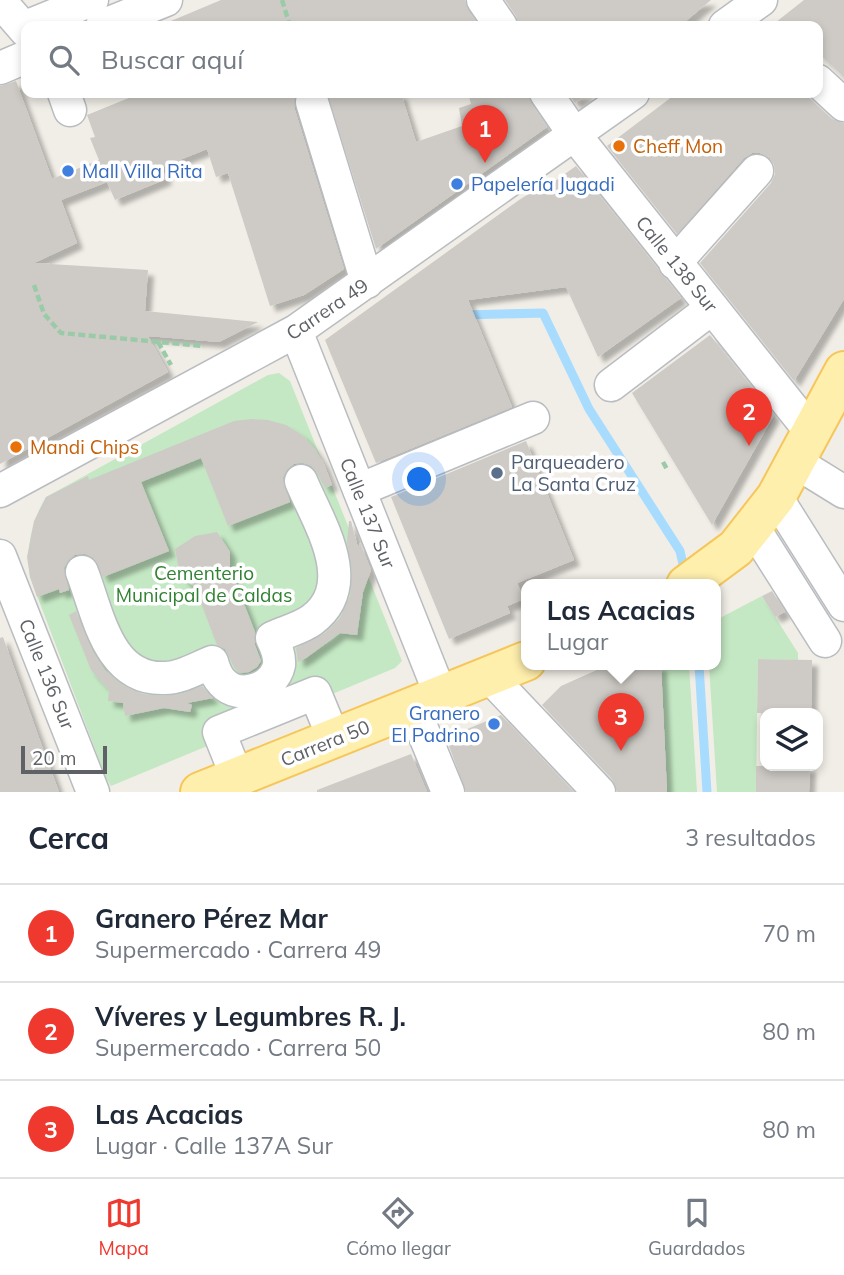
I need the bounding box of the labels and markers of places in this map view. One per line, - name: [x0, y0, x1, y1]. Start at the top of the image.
- pin: 1: [462, 105, 508, 163]
- place label: Cheff Mon: [633, 134, 723, 158]
- marker: Cheff Mon: [611, 138, 627, 154]
- place label: Mall Villa Rita: [82, 159, 203, 183]
- marker: Mall Villa Rita: [60, 163, 76, 179]
- place label: Papelería Jugadi: [471, 172, 615, 196]
- marker: Papelería Jugadi: [449, 176, 465, 192]
- pin: 2: [726, 388, 772, 446]
- place label: Mandi Chips: [30, 435, 139, 459]
- marker: Mandi Chips: [8, 439, 24, 455]
- place label: Parqueadero La Santa Cruz: [511, 450, 636, 496]
- marker: Parqueadero La Santa Cruz: [489, 465, 505, 481]
- pin: 3: [598, 693, 644, 751]
- place label: Granero El Padrino: [391, 701, 480, 747]
- marker: Granero El Padrino: [486, 716, 502, 732]

